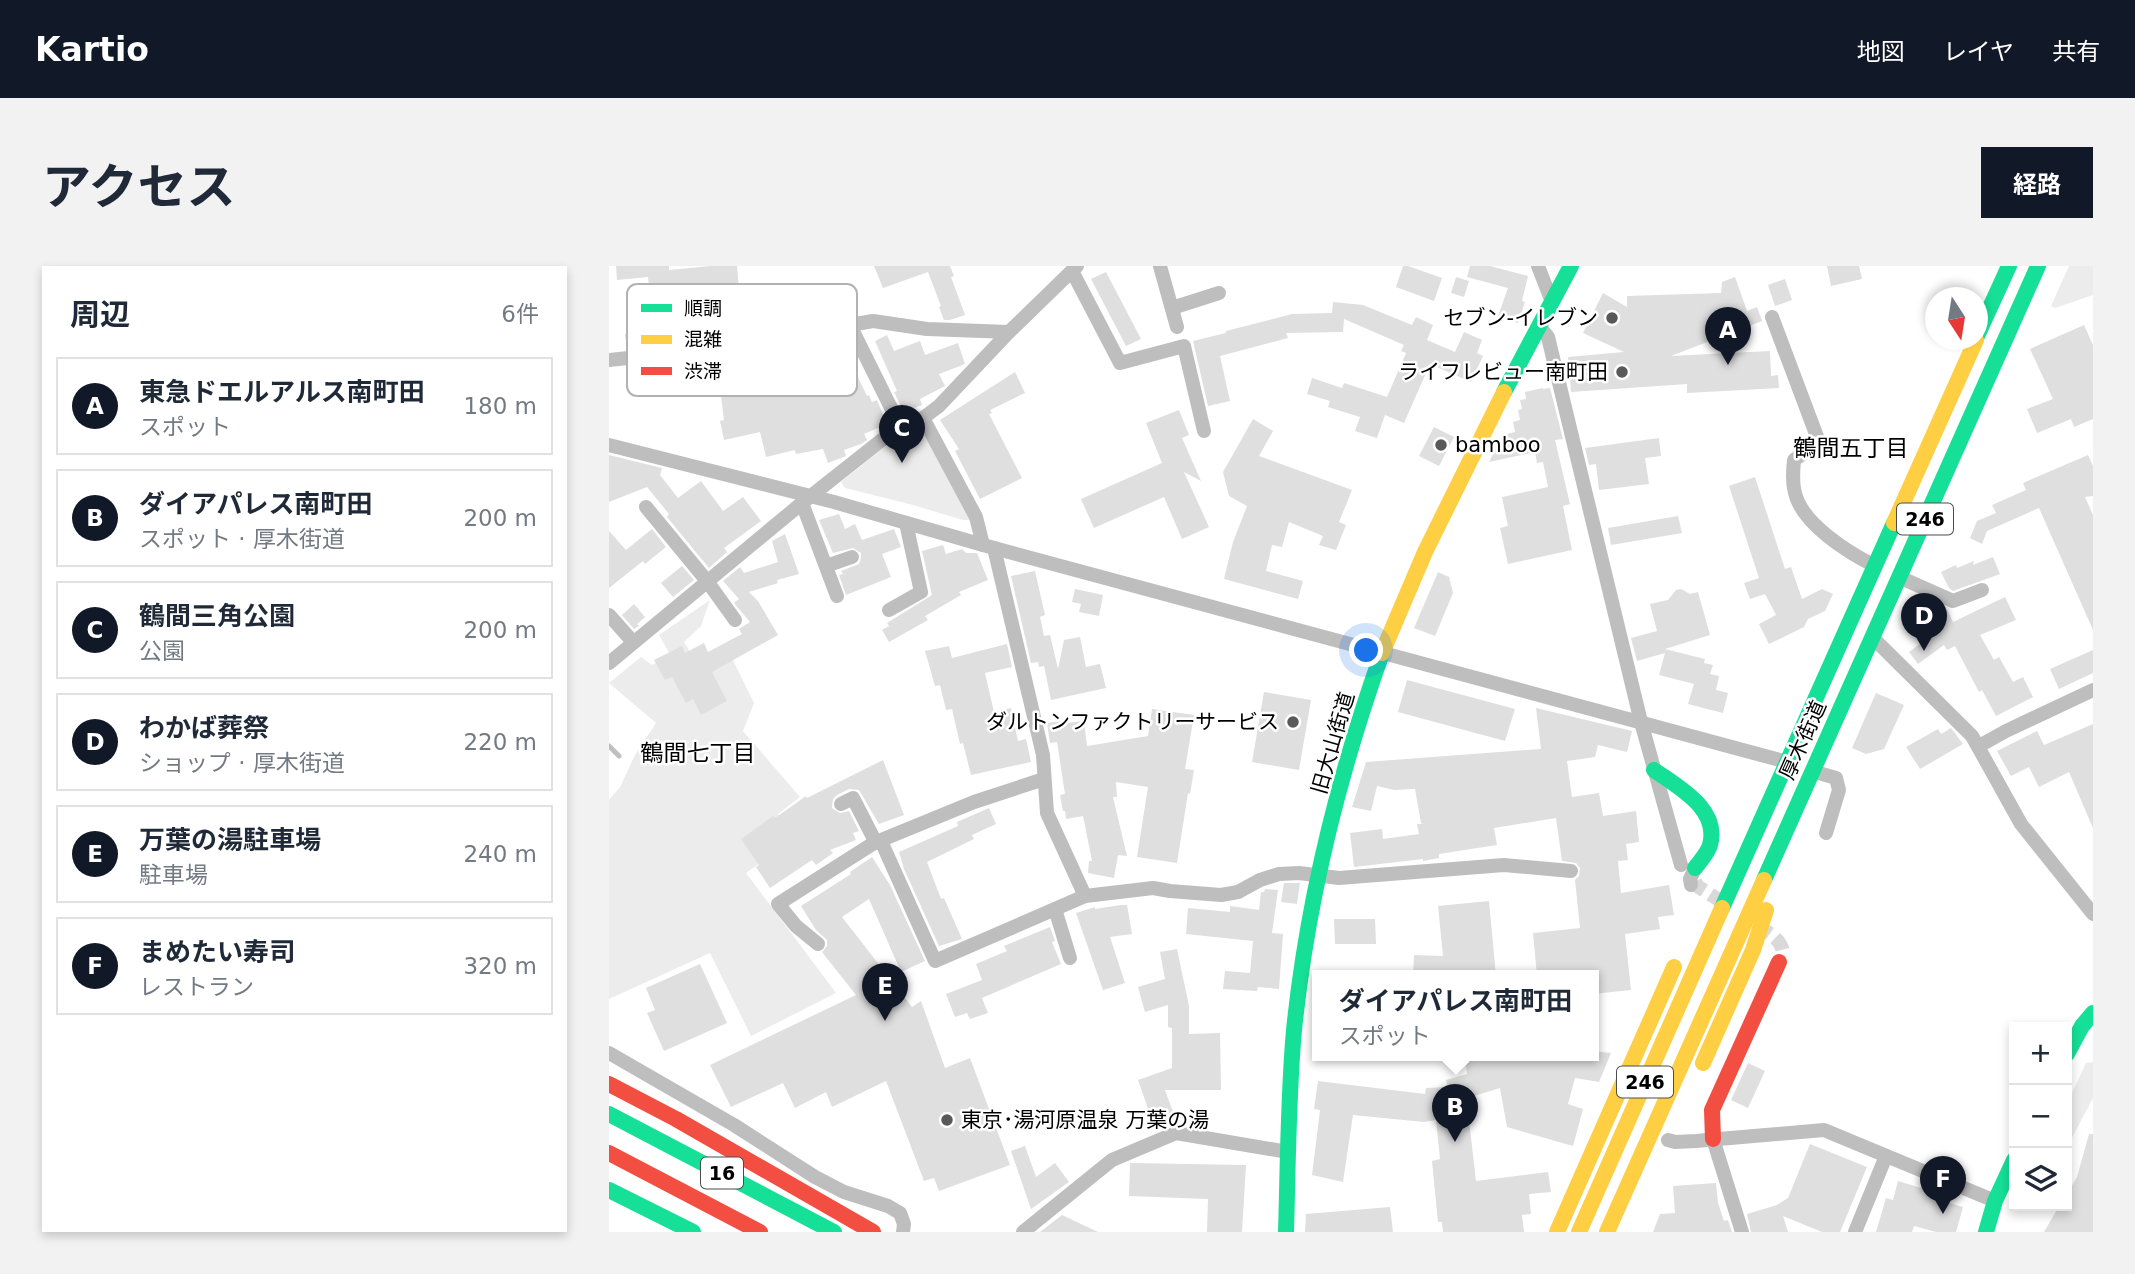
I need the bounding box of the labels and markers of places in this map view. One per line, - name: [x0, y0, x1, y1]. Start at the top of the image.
- place label: セブン-イレブン: [1443, 306, 1598, 330]
- pin: A: [1705, 307, 1751, 365]
- marker: セブン-イレブン: [1604, 310, 1620, 326]
- place label: ライフレビュー南町田: [1398, 360, 1608, 384]
- marker: ライフレビュー南町田: [1614, 364, 1630, 380]
- pin: C: [879, 405, 925, 463]
- place label: bamboo: [1455, 433, 1541, 457]
- marker: bamboo: [1433, 437, 1449, 453]
- pin: D: [1901, 593, 1947, 651]
- place label: ダルトンファクトリーサービス: [986, 710, 1279, 734]
- marker: ダルトンファクトリーサービス: [1285, 714, 1301, 730]
- pin: E: [862, 963, 908, 1021]
- pin: B: [1432, 1084, 1478, 1142]
- place label: 東京･湯河原温泉 万葉の湯: [961, 1108, 1209, 1132]
- marker: 東京･湯河原温泉 万葉の湯: [939, 1112, 955, 1128]
- pin: F: [1920, 1156, 1966, 1214]

